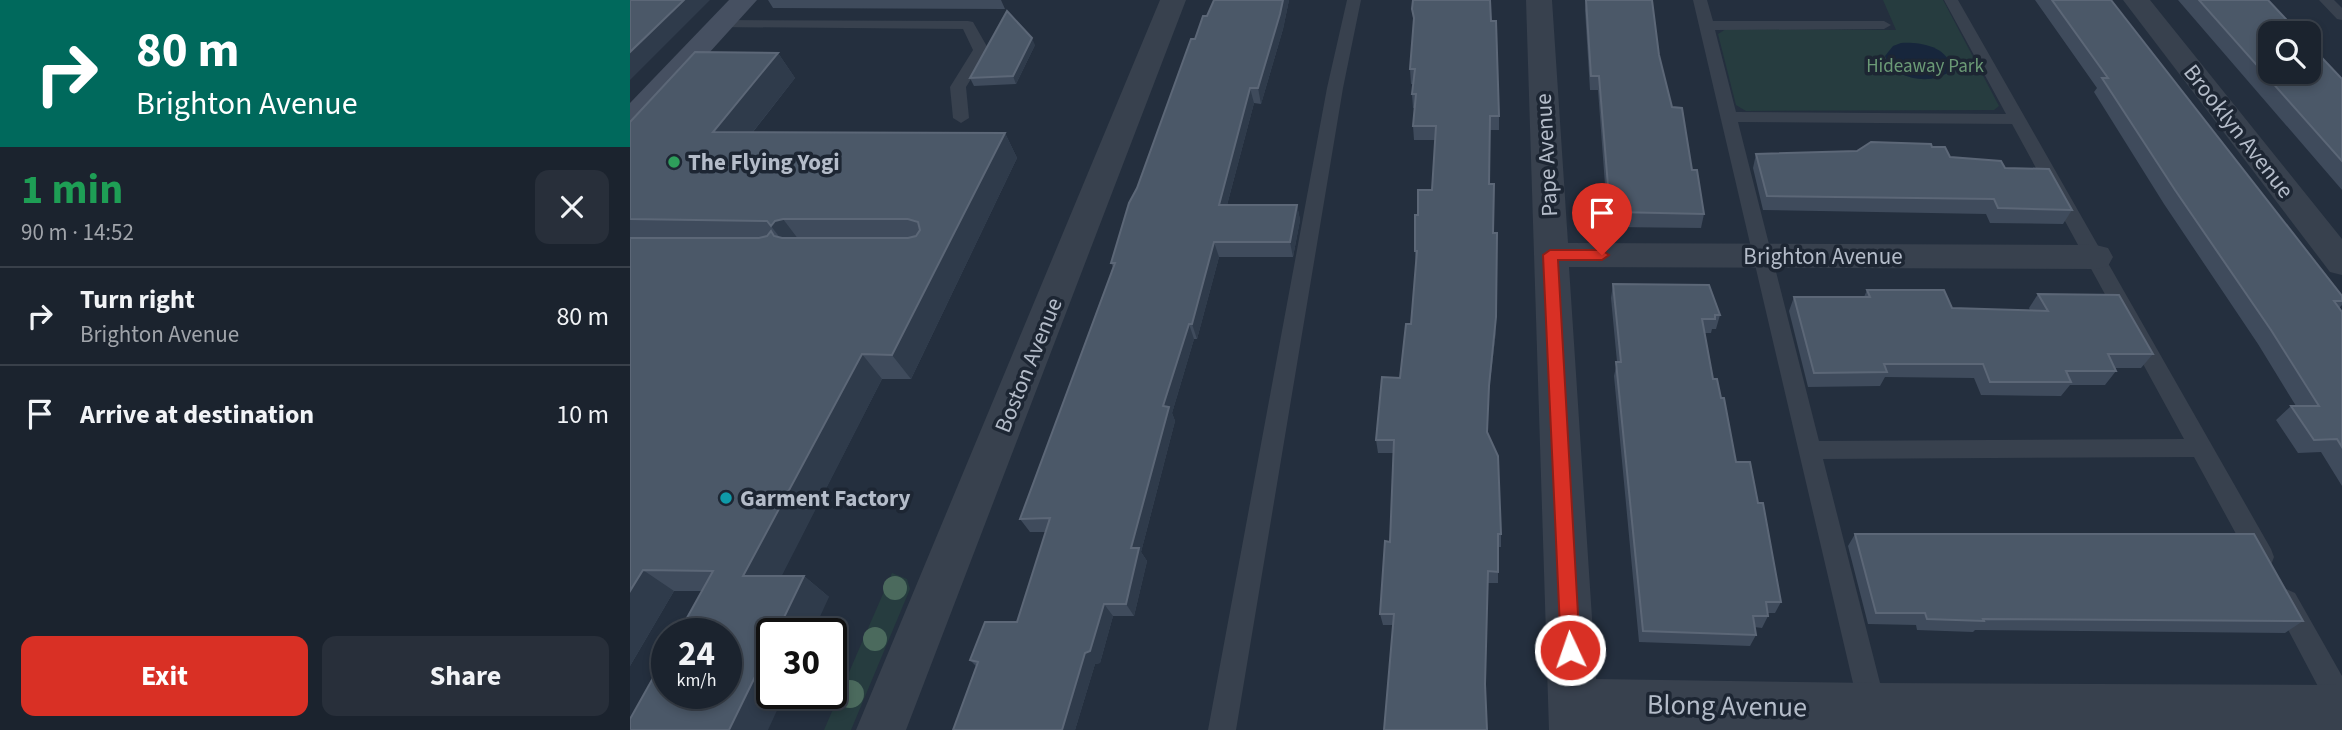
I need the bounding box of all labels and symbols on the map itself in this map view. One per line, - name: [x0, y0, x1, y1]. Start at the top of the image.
- park label: Hideaway Park: [1866, 53, 1984, 80]
- street label: Brooklyn Avenue: [2176, 57, 2302, 205]
- street label: Pape Avenue: [1527, 93, 1566, 217]
- place label: The Flying Yogi: [688, 146, 840, 179]
- marker: The Flying Yogi: [666, 154, 682, 170]
- pin: [1572, 183, 1632, 255]
- street label: Brighton Avenue: [1743, 240, 1903, 273]
- street label: Boston Avenue: [986, 293, 1071, 438]
- place label: Garment Factory: [740, 482, 910, 515]
- marker: Garment Factory: [718, 490, 734, 506]
- position arrow: [1533, 613, 1607, 687]
- speed limit sign: 30: [756, 618, 847, 709]
- street label: Blong Avenue: [1647, 685, 1807, 727]

